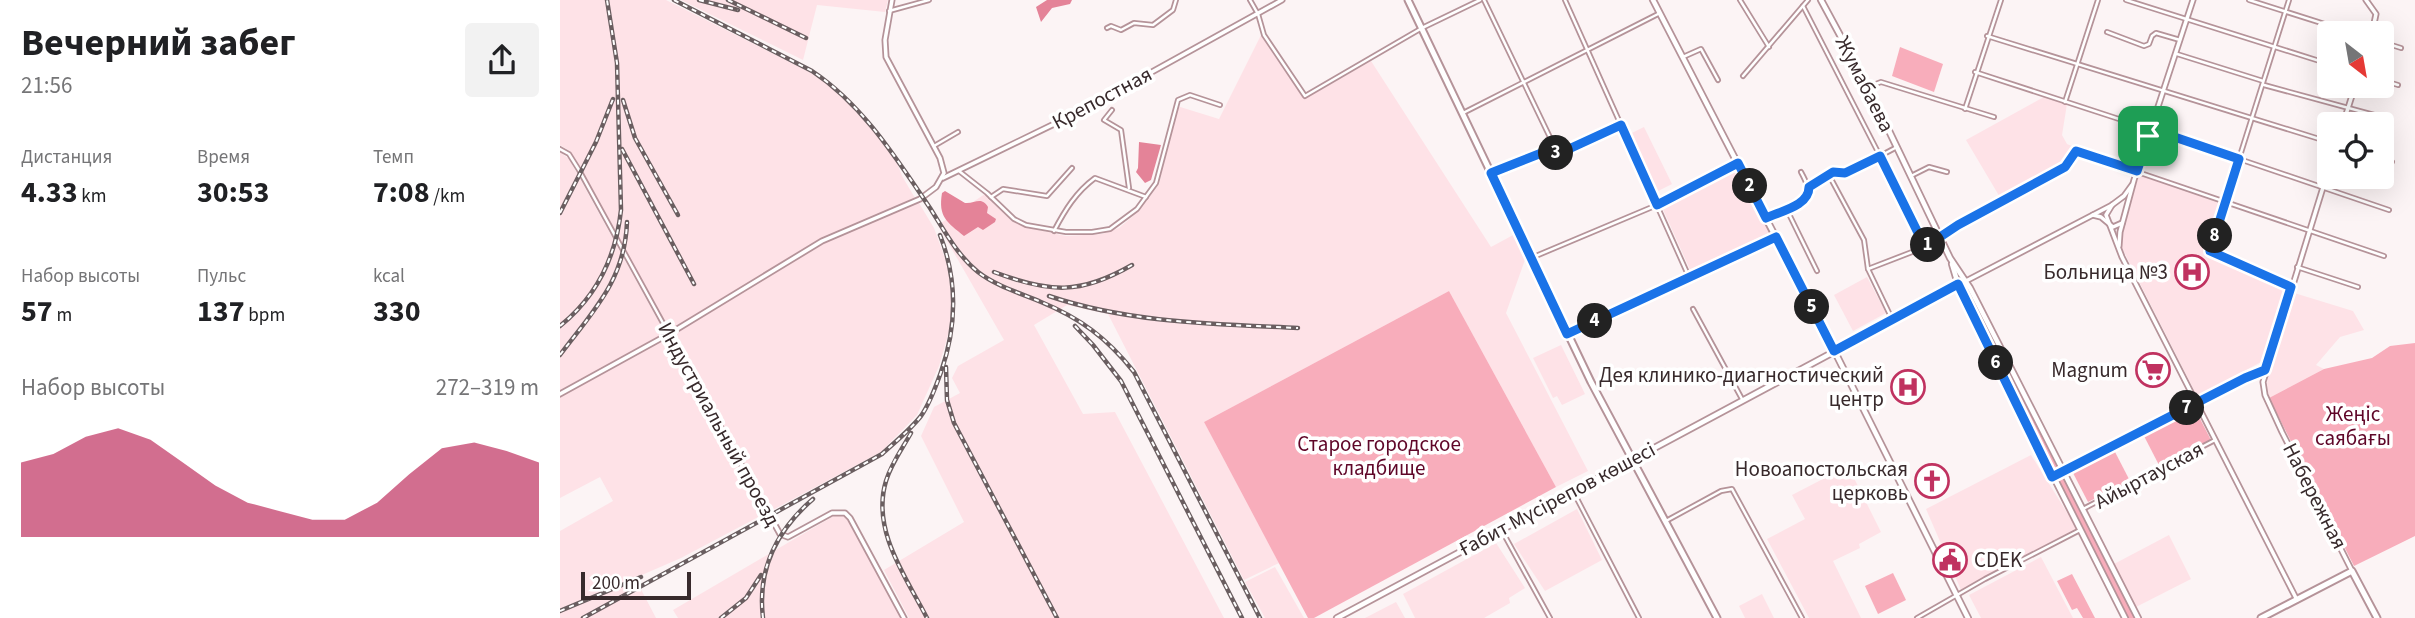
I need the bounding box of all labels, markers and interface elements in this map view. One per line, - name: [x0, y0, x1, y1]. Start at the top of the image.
- text: Вечерний забег: [21, 16, 296, 70]
- north arrow: [2317, 21, 2394, 98]
- map controls: [2317, 21, 2394, 189]
- button: share: [465, 23, 539, 97]
- street label: Жумабаева: [1828, 31, 1902, 137]
- street label: Крепостная: [1047, 59, 1157, 137]
- text: 21:56: [21, 69, 72, 102]
- pin: [2118, 106, 2178, 166]
- button: locate: [2317, 112, 2394, 189]
- icon: arrive: [2129, 117, 2167, 155]
- pin: 3: [1538, 136, 1574, 170]
- text: 3: [1550, 139, 1561, 166]
- text: Дистанция: [21, 144, 112, 171]
- text: Время: [197, 144, 250, 171]
- text: Темп: [373, 144, 414, 171]
- pin: 2: [1732, 168, 1768, 204]
- text: 4.33: [21, 171, 78, 214]
- text: 30:53: [197, 171, 269, 214]
- text: 7:08: [373, 171, 430, 214]
- text: 2: [1744, 172, 1755, 199]
- text: km: [78, 183, 107, 210]
- text: /km: [430, 183, 465, 210]
- pin: 8: [2198, 218, 2232, 254]
- text: 8: [2209, 222, 2220, 249]
- pin: 1: [1910, 228, 1946, 262]
- text: 1: [1922, 231, 1933, 258]
- hospital icon: Больница №3: [2173, 253, 2211, 291]
- place label: Больница №3: [2044, 257, 2168, 287]
- text: Набор высоты: [21, 263, 140, 290]
- text: Пульс: [197, 263, 246, 290]
- text: kcal: [373, 263, 405, 290]
- text: 57: [21, 290, 53, 333]
- text: 137: [197, 290, 245, 333]
- text: 330: [373, 290, 421, 333]
- pin: 5: [1794, 290, 1830, 324]
- text: 5: [1806, 293, 1817, 320]
- text: m: [53, 302, 72, 329]
- text: bpm: [245, 302, 285, 329]
- pin: 4: [1578, 304, 1612, 338]
- text: 4: [1589, 307, 1600, 334]
- street label: Индустриальный проезд: [650, 317, 788, 531]
- pin: 6: [1978, 346, 2014, 380]
- text: 6: [1990, 349, 2001, 376]
- supermarket icon: Magnum: [2134, 351, 2172, 389]
- place label: Magnum: [2051, 355, 2128, 385]
- place label: Дея клинико-диагностический центр: [1599, 360, 1884, 414]
- hospital icon: Дея клинико-диагностический центр: [1889, 368, 1927, 406]
- text: Набор высоты: [21, 371, 165, 404]
- text: 272–319 m: [436, 371, 539, 404]
- pin: 7: [2170, 390, 2204, 426]
- text: 7: [2181, 394, 2192, 421]
- park label: Жеңіс саябағы: [2315, 399, 2391, 453]
- park label: Старое городское кладбище: [1297, 429, 1461, 483]
- street label: Ғабит Мүсірепов көшесі: [1453, 434, 1661, 564]
- street label: Айыртауская: [2089, 434, 2209, 516]
- street label: Набережная: [2275, 438, 2355, 554]
- place label: Новоапостольская церковь: [1735, 454, 1908, 508]
- church icon: Новоапостольская церковь: [1913, 462, 1951, 500]
- public building icon: CDEK: [1931, 541, 1969, 579]
- place label: CDEK: [1974, 545, 2023, 575]
- scale bar: [581, 569, 691, 601]
- text: 200 m: [592, 570, 640, 597]

